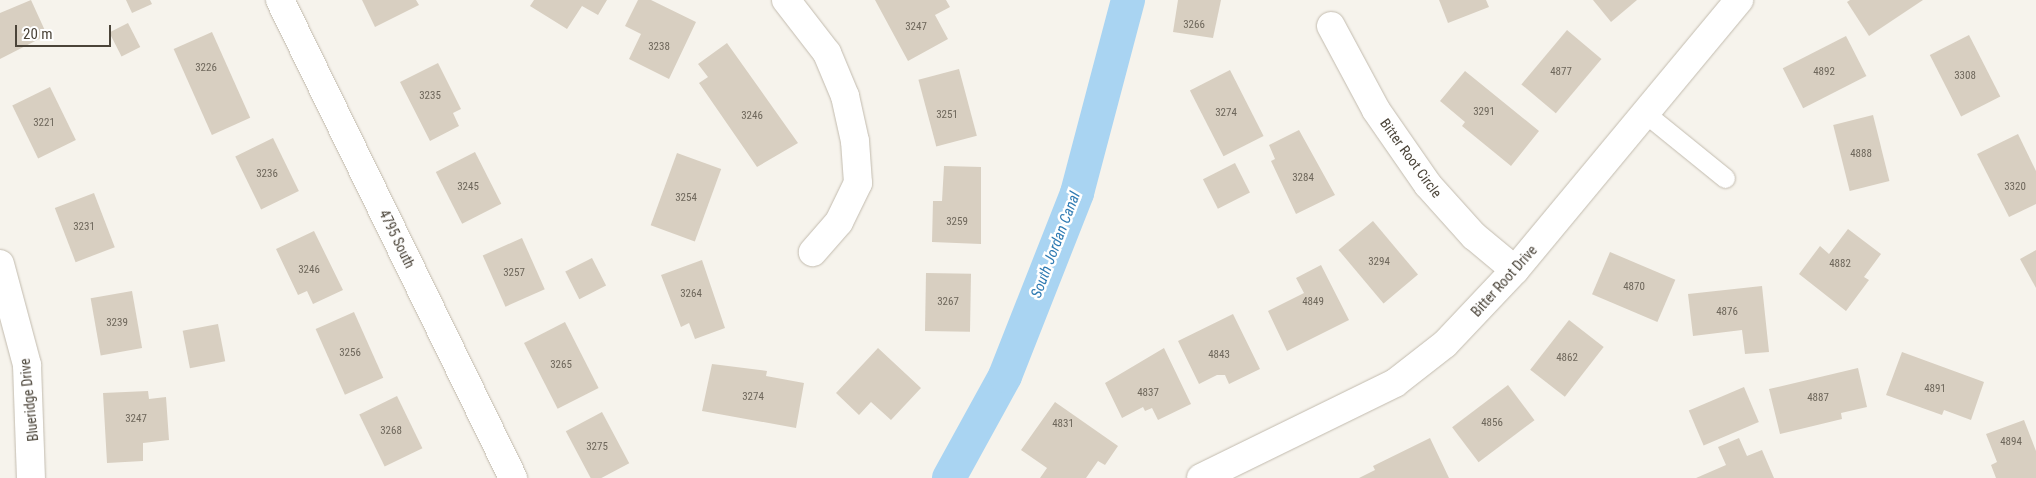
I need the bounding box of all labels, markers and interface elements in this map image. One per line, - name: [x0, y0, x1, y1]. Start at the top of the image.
- scale bar: [18, 15, 114, 47]
- house number: 3266: [1183, 18, 1205, 32]
- house number: 3247: [905, 20, 927, 34]
- text: 20 m: [23, 25, 53, 43]
- house number: 3238: [648, 40, 670, 54]
- house number: 3226: [195, 61, 217, 75]
- house number: 4877: [1550, 65, 1572, 79]
- house number: 4892: [1813, 65, 1835, 79]
- house number: 3308: [1954, 69, 1976, 83]
- house number: 3235: [419, 89, 441, 103]
- house number: 3291: [1473, 105, 1495, 119]
- house number: 3274: [1215, 106, 1237, 120]
- house number: 3251: [936, 108, 958, 122]
- house number: 3246: [741, 109, 763, 123]
- street label: Bitter Root Circle: [1377, 115, 1445, 201]
- house number: 3221: [33, 116, 55, 130]
- house number: 4888: [1850, 147, 1872, 161]
- house number: 3236: [256, 167, 278, 181]
- house number: 3284: [1292, 171, 1314, 185]
- house number: 3245: [457, 180, 479, 194]
- house number: 3320: [2004, 180, 2026, 194]
- water label: South Jordan Canal: [1027, 189, 1085, 301]
- house number: 3254: [675, 191, 697, 205]
- street label: 4795 South: [376, 207, 418, 271]
- house number: 3259: [946, 215, 968, 229]
- house number: 3231: [73, 220, 95, 234]
- street label: Bitter Root Drive: [1468, 242, 1540, 320]
- house number: 3294: [1368, 255, 1390, 269]
- house number: 4882: [1829, 257, 1851, 271]
- house number: 3246: [298, 263, 320, 277]
- house number: 3257: [503, 266, 525, 280]
- house number: 4870: [1623, 280, 1645, 294]
- house number: 3264: [680, 287, 702, 301]
- house number: 3267: [937, 295, 959, 309]
- house number: 4849: [1302, 295, 1324, 309]
- house number: 4876: [1716, 305, 1738, 319]
- house number: 3239: [106, 316, 128, 330]
- house number: 3256: [339, 346, 361, 360]
- house number: 4843: [1208, 348, 1230, 362]
- house number: 4862: [1556, 351, 1578, 365]
- street label: Blueridge Drive: [16, 358, 42, 442]
- house number: 3265: [550, 358, 572, 372]
- house number: 4891: [1924, 382, 1946, 396]
- house number: 4837: [1137, 386, 1159, 400]
- house number: 3274: [742, 390, 764, 404]
- house number: 4887: [1807, 391, 1829, 405]
- house number: 3247: [125, 412, 147, 426]
- house number: 4856: [1481, 416, 1503, 430]
- house number: 4831: [1052, 417, 1074, 431]
- house number: 3268: [380, 424, 402, 438]
- house number: 4894: [2000, 435, 2022, 449]
- house number: 3275: [586, 440, 608, 454]

